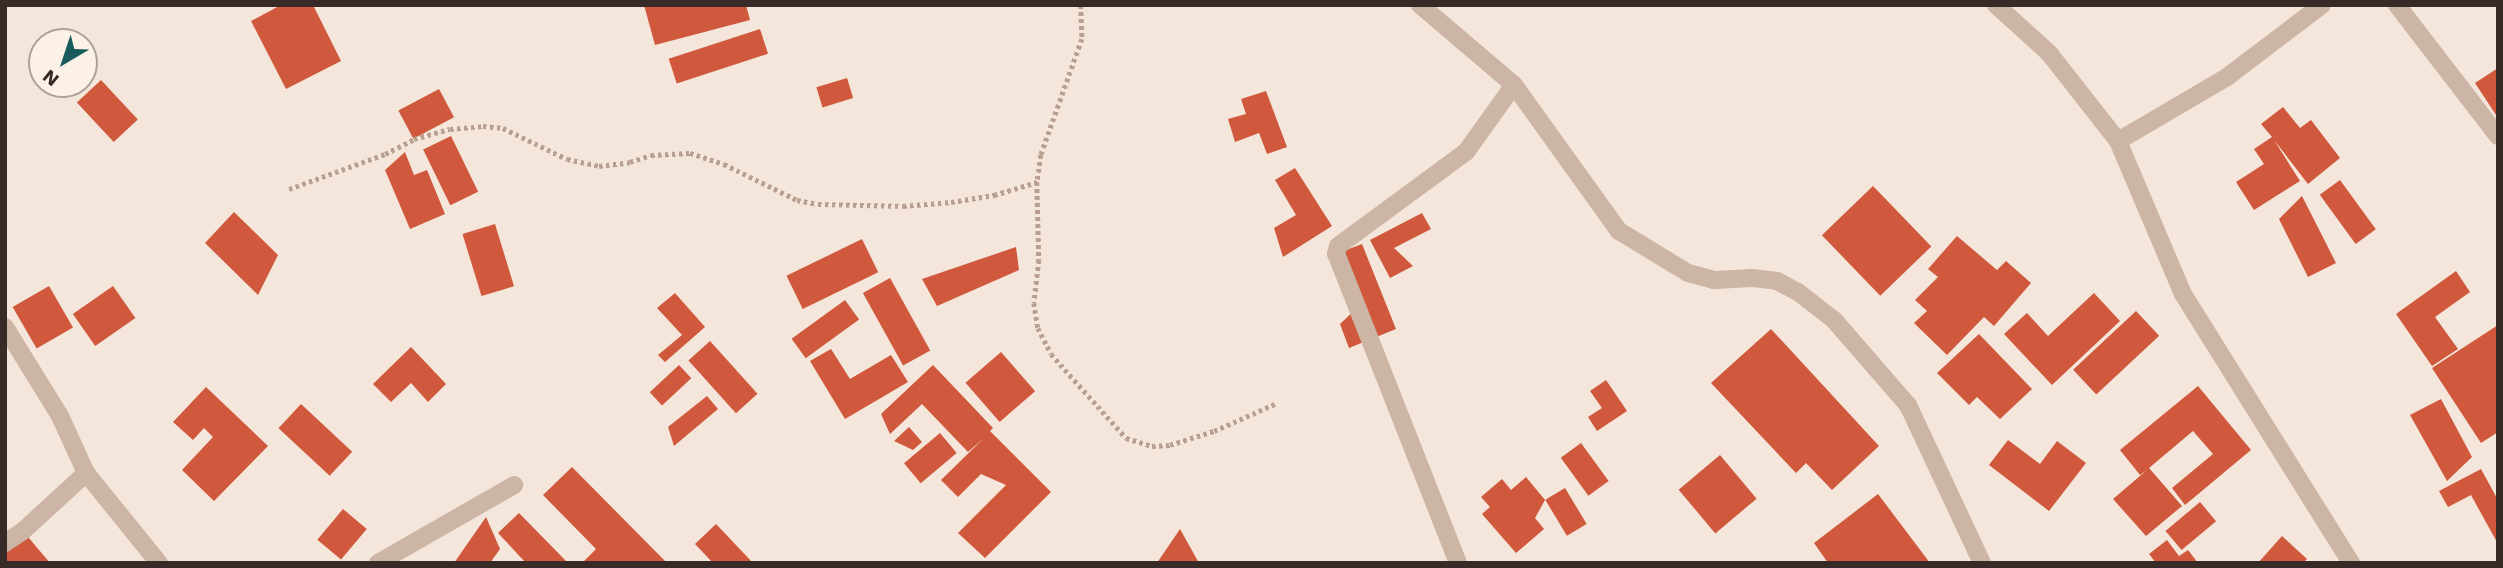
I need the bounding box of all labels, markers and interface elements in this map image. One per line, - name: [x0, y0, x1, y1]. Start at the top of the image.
- north arrow: [28, 28, 98, 98]
- text: N: [38, 65, 63, 92]

